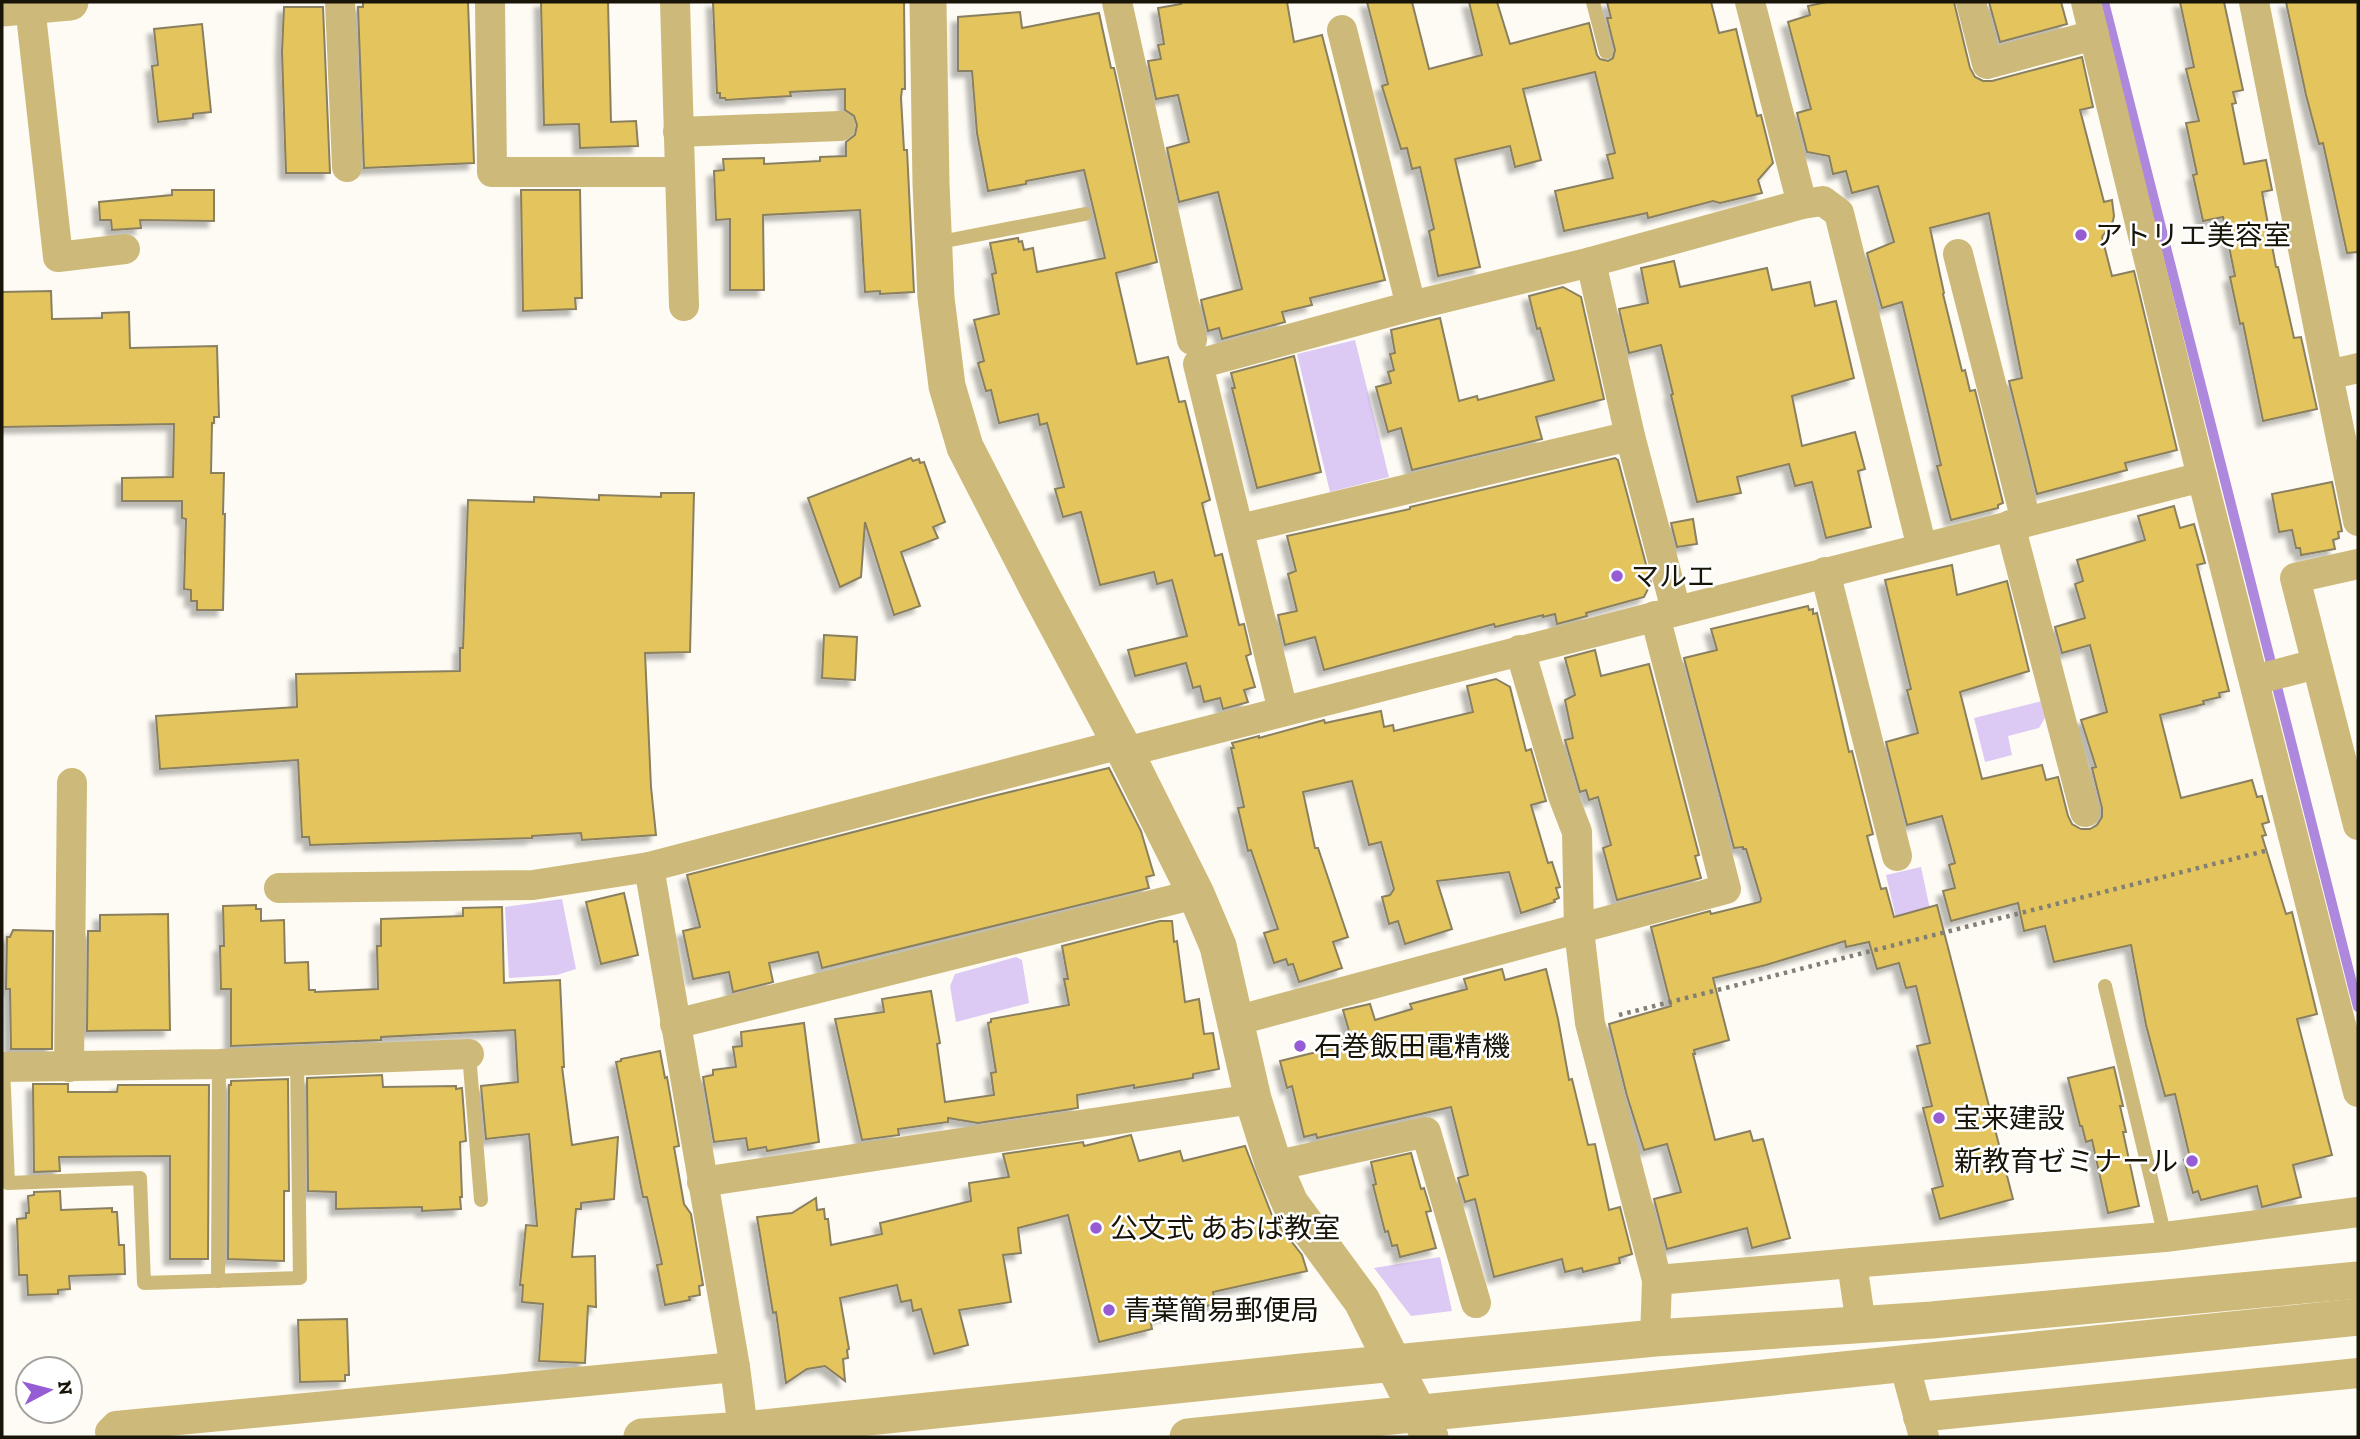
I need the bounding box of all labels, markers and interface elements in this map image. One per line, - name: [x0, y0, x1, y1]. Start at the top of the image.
- place label: アトリエ美容室: [2095, 219, 2291, 252]
- marker: アトリエ美容室: [2073, 227, 2089, 243]
- place label: マルエ: [1631, 560, 1715, 593]
- marker: マルエ: [1609, 568, 1625, 584]
- place label: 石巻飯田電精機: [1314, 1030, 1510, 1063]
- marker: 石巻飯田電精機: [1292, 1038, 1308, 1054]
- place label: 宝来建設: [1953, 1102, 2065, 1135]
- marker: 宝来建設: [1931, 1110, 1947, 1126]
- place label: 新教育ゼミナール: [1954, 1145, 2178, 1178]
- marker: 新教育ゼミナール: [2184, 1153, 2200, 1169]
- place label: 公文式 あおば教室: [1110, 1212, 1340, 1245]
- marker: 公文式 あおば教室: [1088, 1220, 1104, 1236]
- place label: 青葉簡易郵便局: [1123, 1294, 1319, 1327]
- marker: 青葉簡易郵便局: [1101, 1302, 1117, 1318]
- north arrow: [14, 1355, 84, 1425]
- text: N: [53, 1379, 78, 1397]

